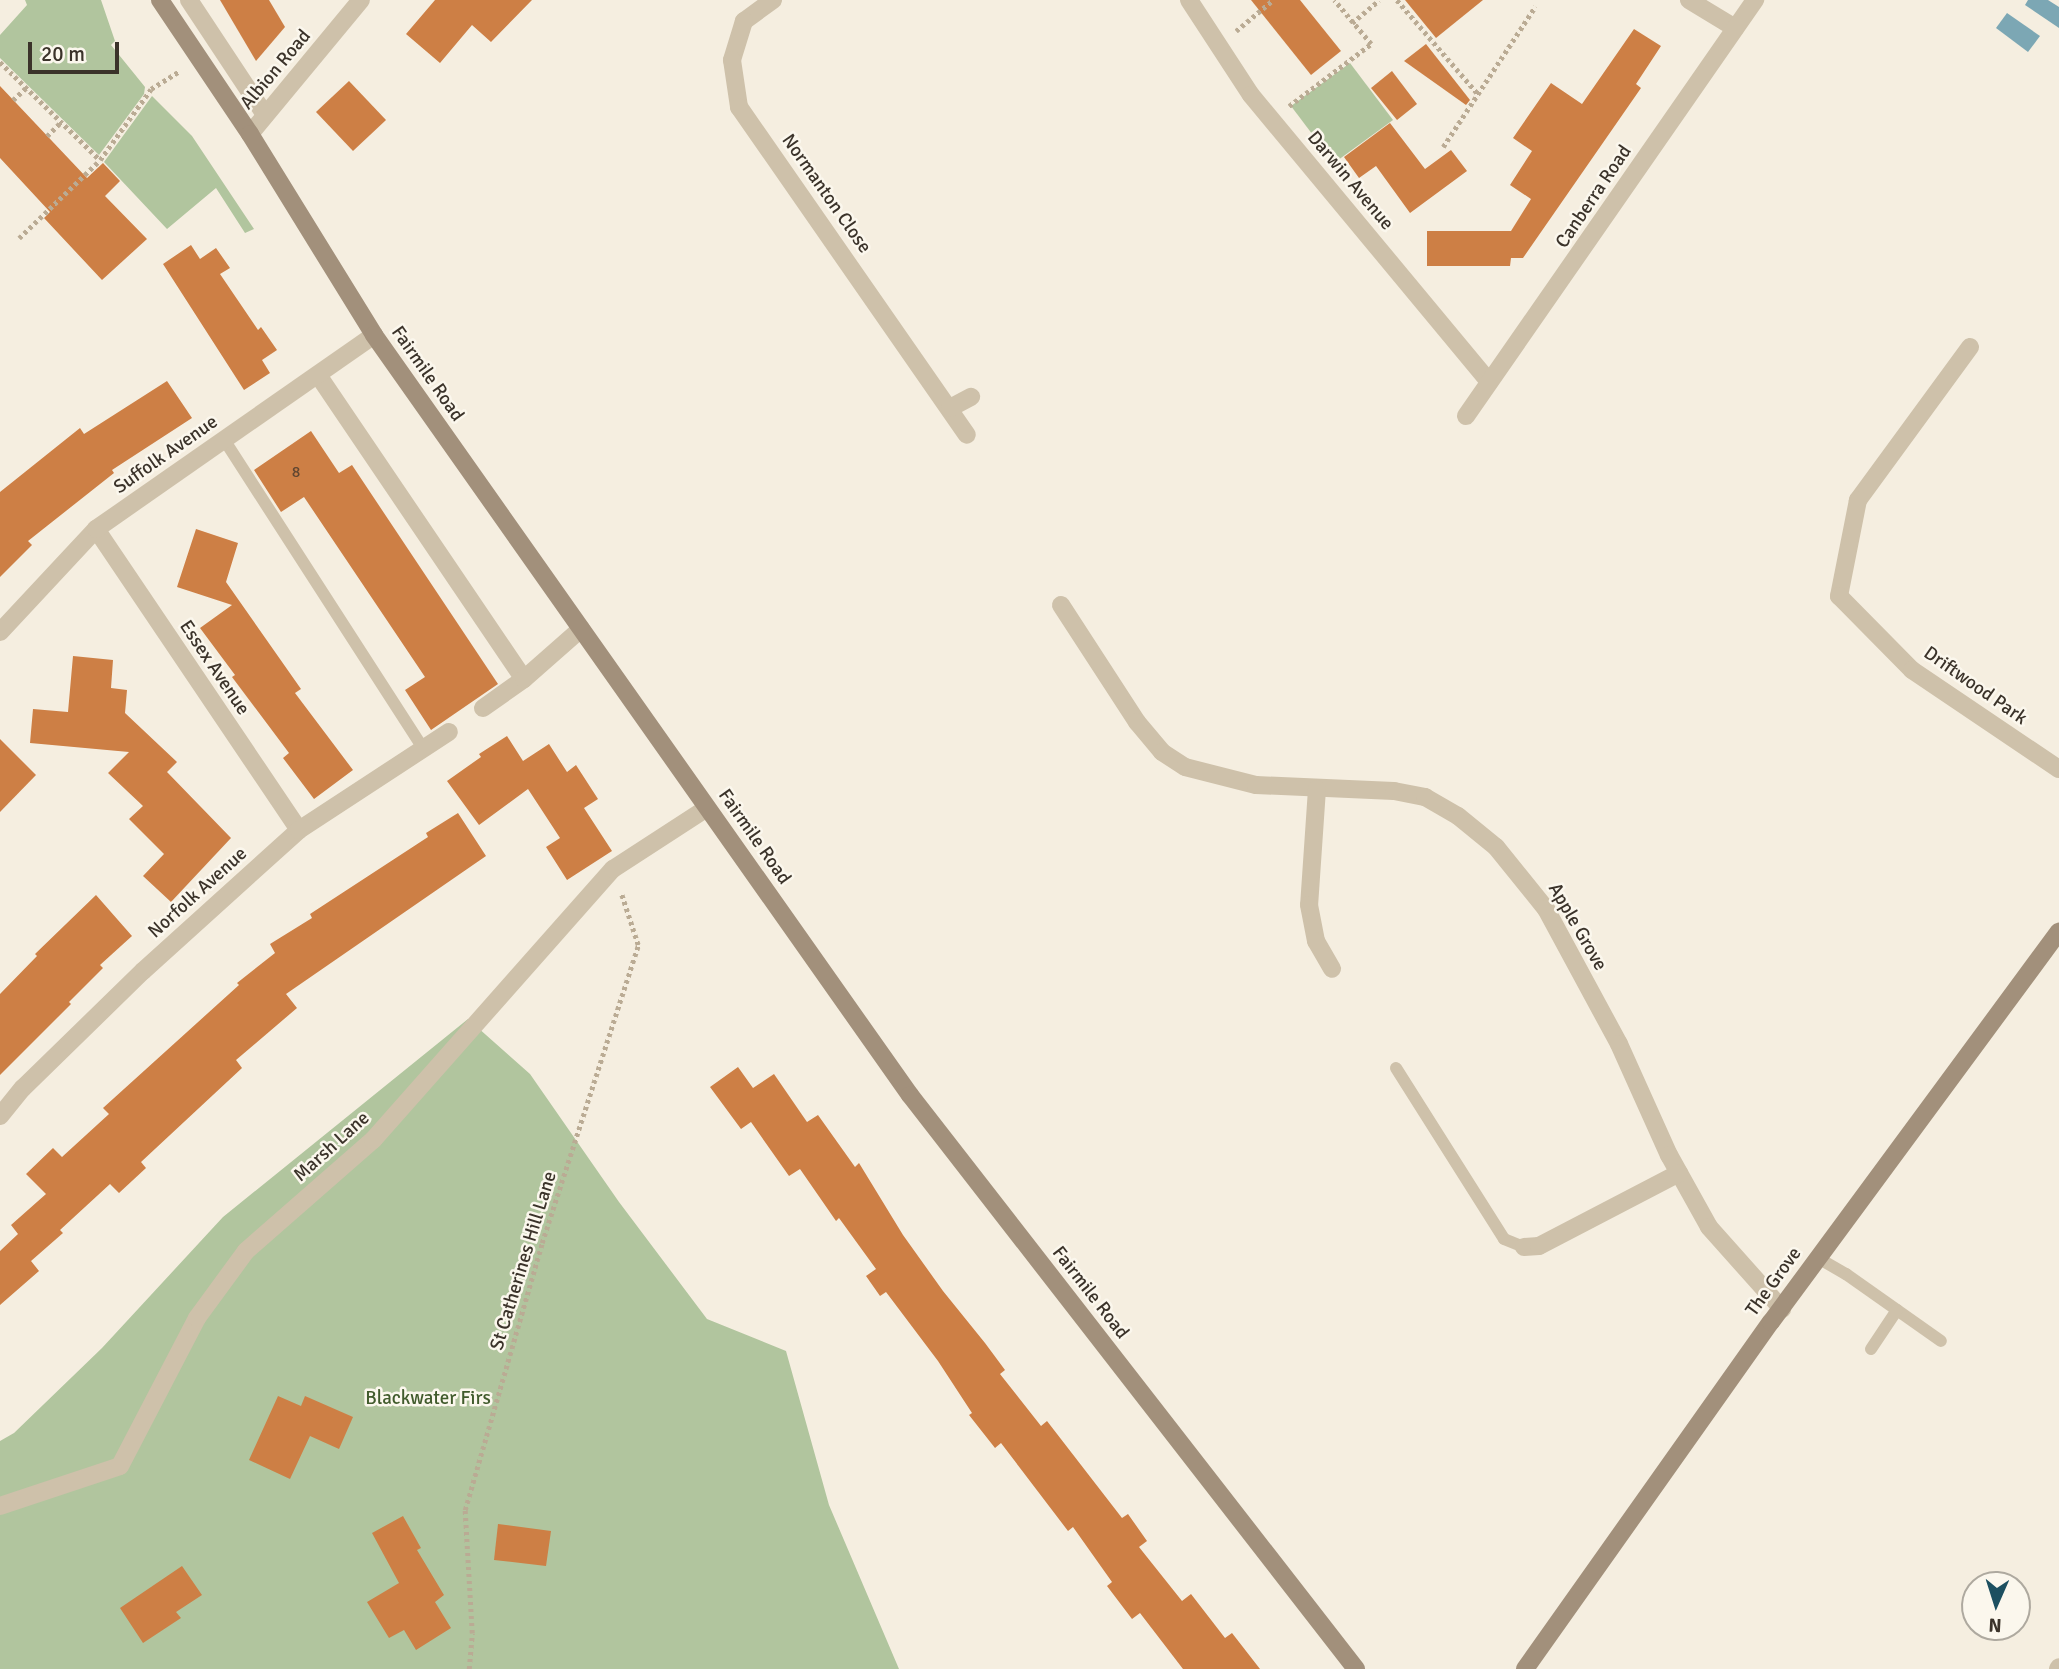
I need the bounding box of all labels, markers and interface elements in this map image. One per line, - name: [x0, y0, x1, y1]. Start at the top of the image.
- street label: Albion Road: [236, 25, 316, 115]
- scale bar: [32, 28, 122, 72]
- text: 20 m: [41, 41, 85, 67]
- street label: Darwin Avenue: [1302, 127, 1398, 235]
- street label: Normanton Close: [776, 130, 876, 258]
- street label: Canberra Road: [1551, 141, 1637, 253]
- street label: Fairmile Road: [386, 322, 468, 426]
- street label: Suffolk Avenue: [110, 411, 222, 499]
- house number: 8: [292, 462, 300, 482]
- street label: Essex Avenue: [174, 616, 254, 720]
- street label: Driftwood Park: [1919, 642, 2031, 730]
- street label: Fairmile Road: [713, 785, 795, 889]
- street label: Norfolk Avenue: [144, 843, 252, 943]
- street label: Apple Grove: [1543, 879, 1611, 975]
- street label: Marsh Lane: [289, 1107, 375, 1187]
- street label: St Catherines Hill Lane: [486, 1169, 562, 1353]
- street label: Fairmile Road: [1047, 1242, 1133, 1344]
- street label: The Grove: [1741, 1243, 1807, 1321]
- park label: Blackwater Firs: [365, 1388, 491, 1410]
- north arrow: [1961, 1571, 2031, 1641]
- text: N: [1988, 1613, 2002, 1637]

